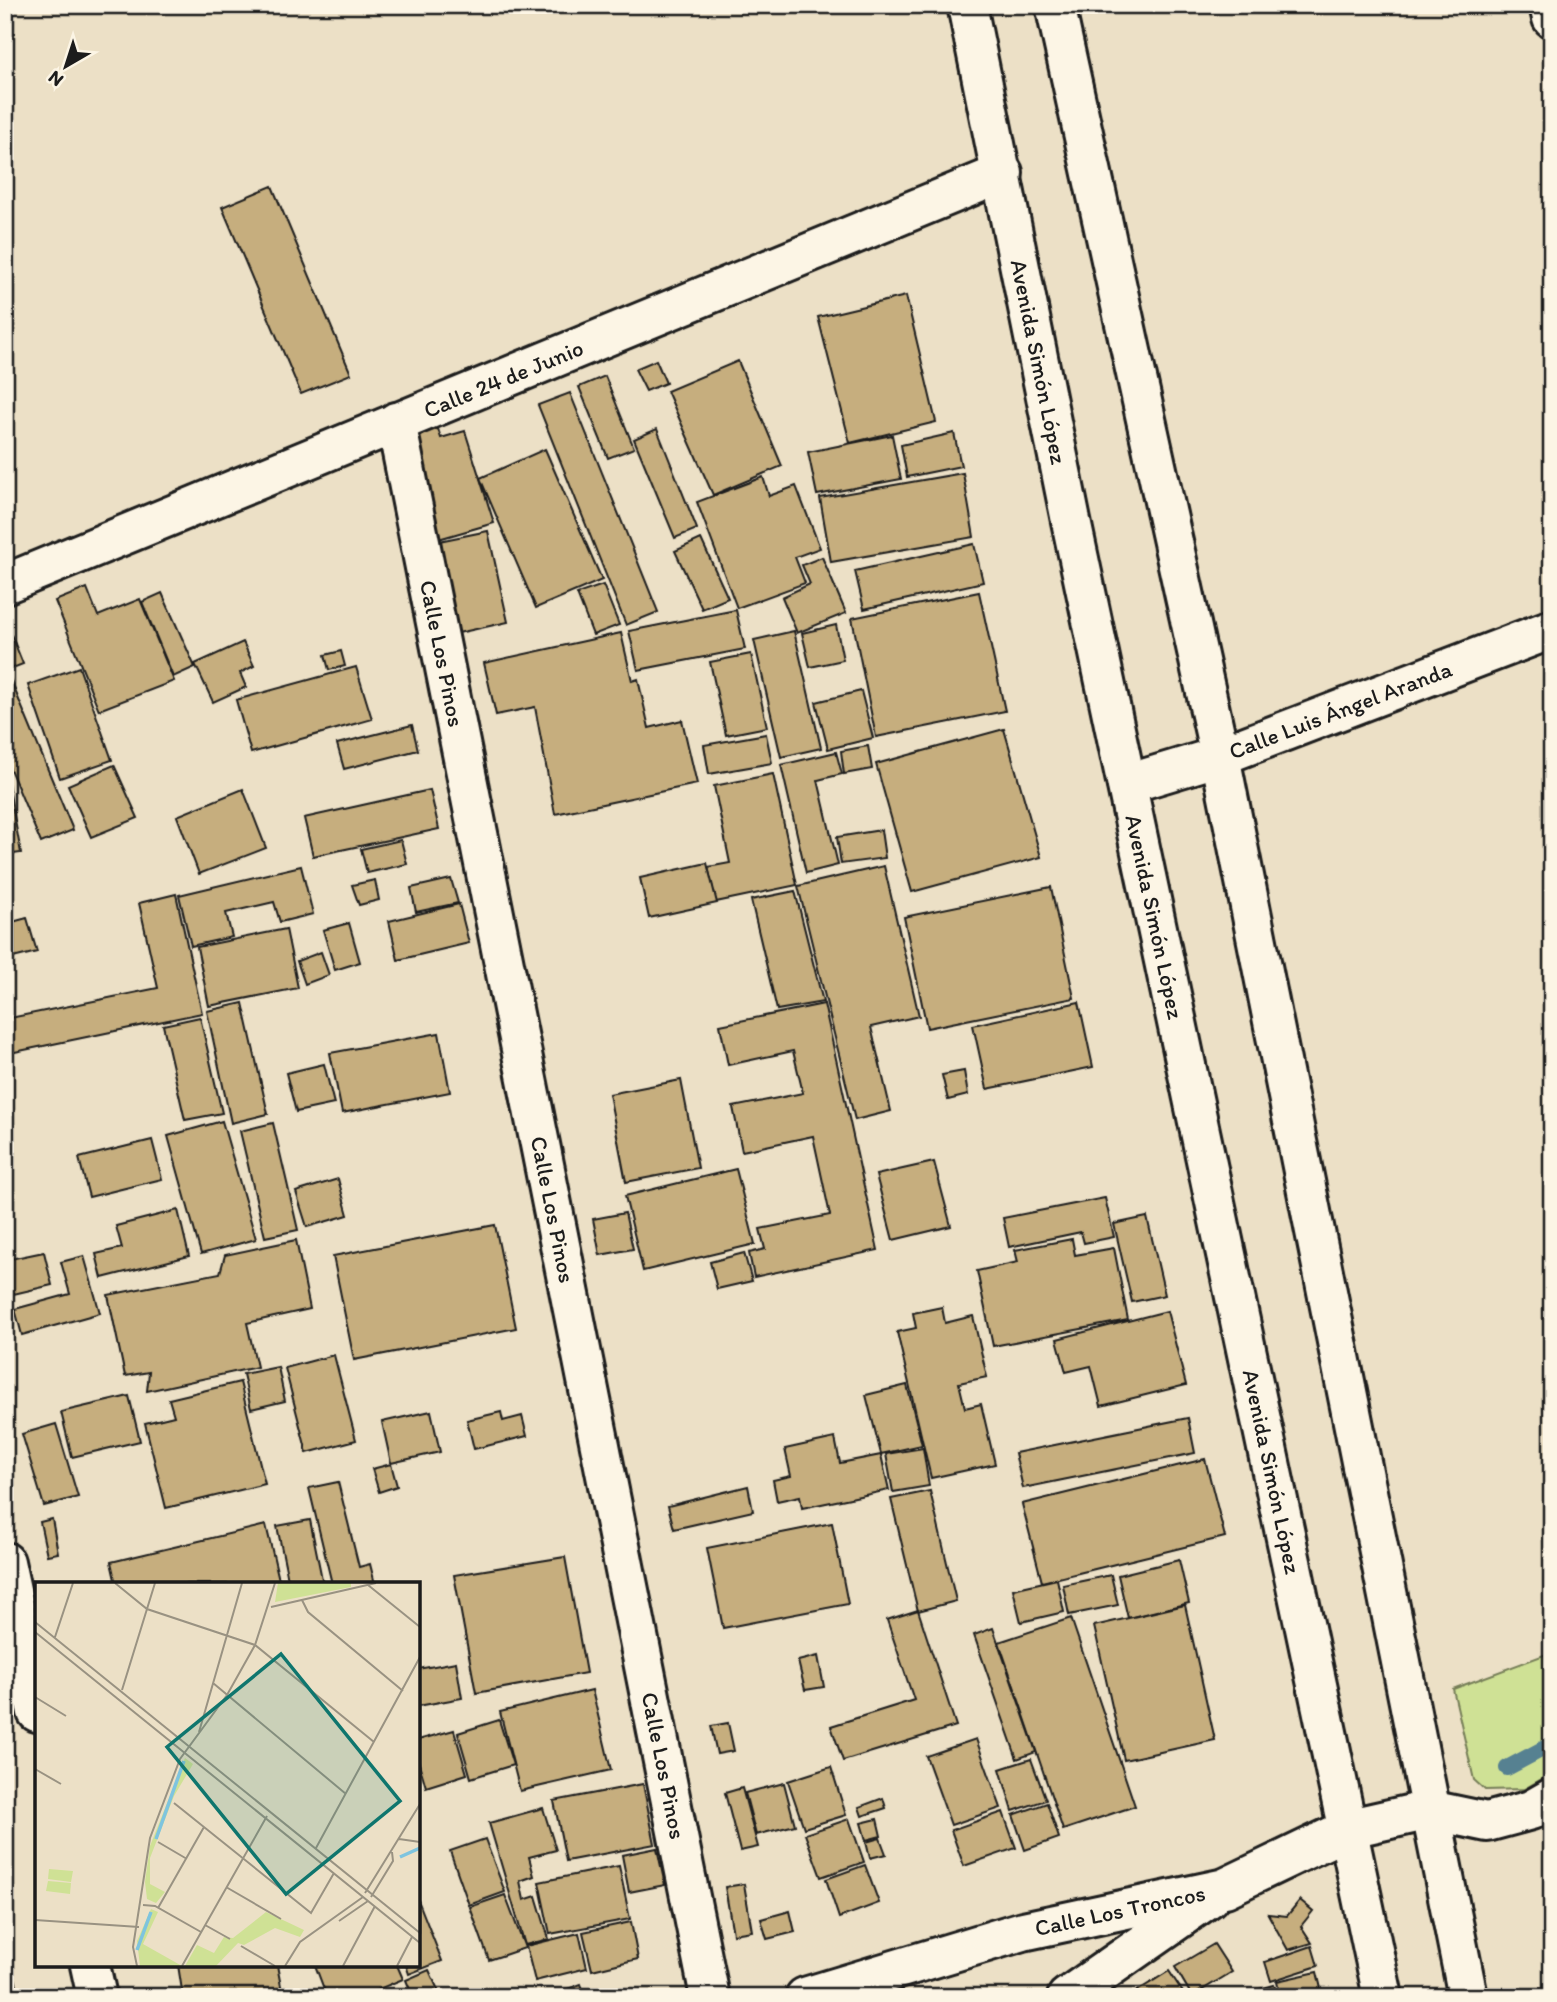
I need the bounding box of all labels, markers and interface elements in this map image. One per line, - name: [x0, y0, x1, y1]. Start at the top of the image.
- north arrow: [32, 32, 102, 102]
- text: N: [43, 66, 68, 92]
- street label: Avenida Simón López: [1005, 257, 1073, 467]
- street label: Calle 24 de Junio: [419, 333, 587, 424]
- street label: Calle Los Pinos: [414, 578, 470, 729]
- street label: Calle Luis Ángel Aranda: [1225, 655, 1456, 765]
- street label: Avenida Simón López: [1119, 812, 1190, 1022]
- street label: Calle Los Pinos: [525, 1134, 581, 1285]
- street label: Avenida Simón López: [1237, 1367, 1307, 1577]
- inset map: [35, 1582, 420, 1967]
- street label: Calle Los Pinos: [636, 1690, 692, 1841]
- street label: Calle Los Troncos: [1032, 1879, 1208, 1942]

